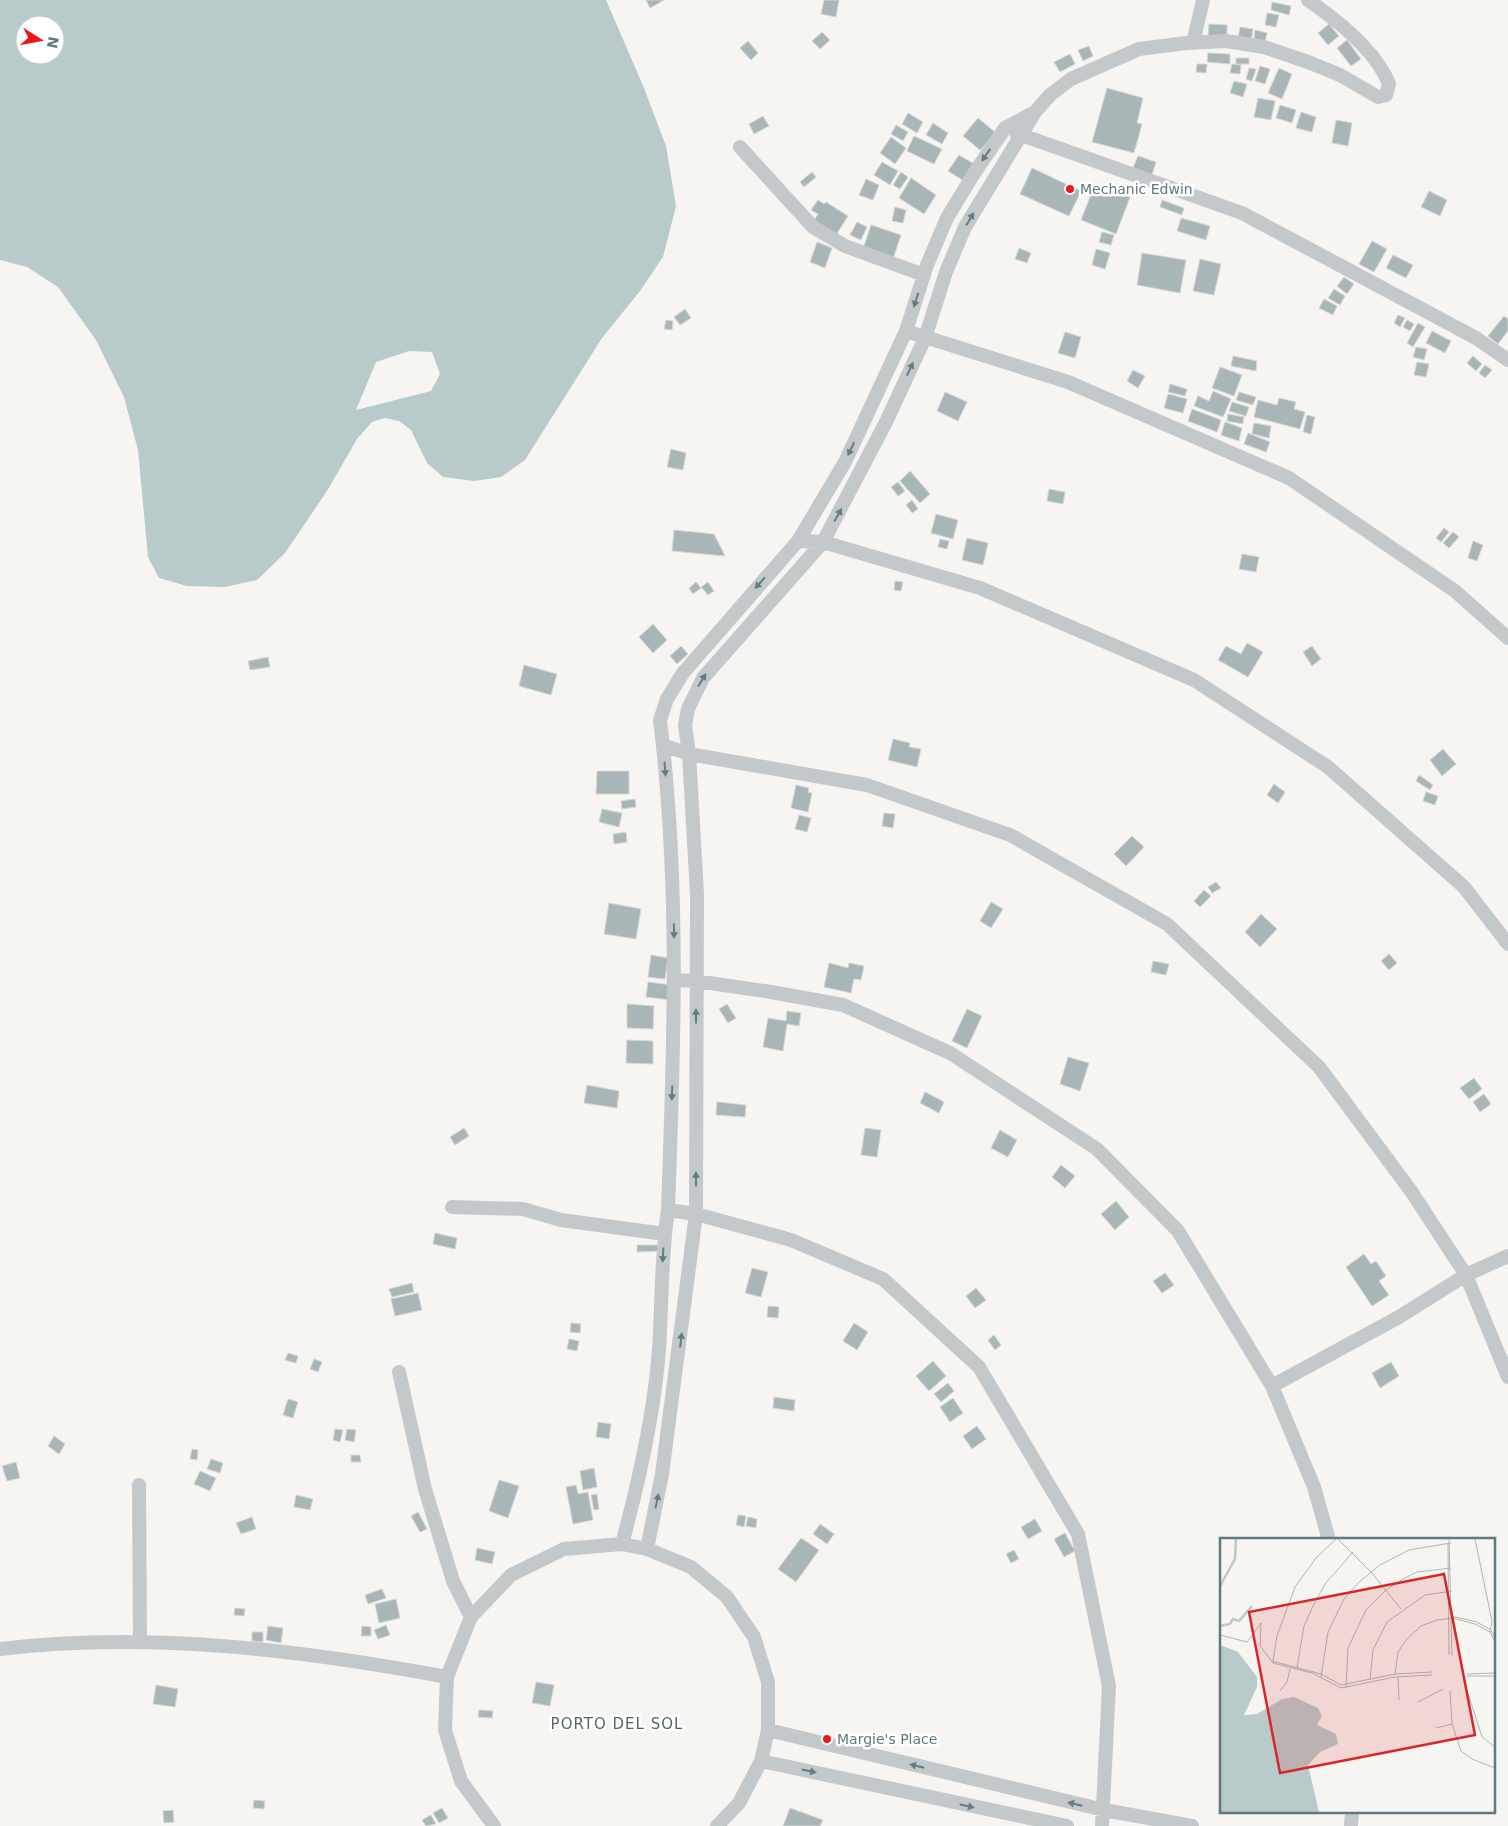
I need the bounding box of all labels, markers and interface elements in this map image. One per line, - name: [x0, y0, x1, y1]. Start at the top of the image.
- north arrow: [15, 15, 65, 65]
- text: N: [44, 35, 62, 50]
- one-way arrow: [981, 148, 991, 162]
- place label: Mechanic Edwin: [1080, 181, 1193, 197]
- marker: Mechanic Edwin: [1064, 183, 1076, 195]
- one-way arrow: [966, 212, 975, 225]
- one-way arrow: [911, 293, 919, 308]
- one-way arrow: [907, 362, 915, 376]
- one-way arrow: [847, 442, 855, 456]
- one-way arrow: [834, 507, 842, 522]
- one-way arrow: [755, 576, 766, 589]
- one-way arrow: [698, 674, 707, 687]
- one-way arrow: [661, 761, 669, 777]
- one-way arrow: [670, 923, 678, 939]
- one-way arrow: [692, 1008, 700, 1024]
- one-way arrow: [668, 1086, 676, 1102]
- one-way arrow: [692, 1170, 700, 1186]
- one-way arrow: [659, 1248, 667, 1264]
- one-way arrow: [677, 1332, 685, 1348]
- one-way arrow: [653, 1493, 661, 1508]
- inset map: [1220, 1538, 1496, 1814]
- district label: PORTO DEL SOL: [551, 1715, 683, 1733]
- place label: Margie's Place: [837, 1731, 937, 1747]
- marker: Margie's Place: [821, 1733, 833, 1745]
- one-way arrow: [910, 1762, 925, 1770]
- one-way arrow: [801, 1768, 817, 1776]
- one-way arrow: [1068, 1799, 1083, 1807]
- one-way arrow: [960, 1802, 975, 1810]

